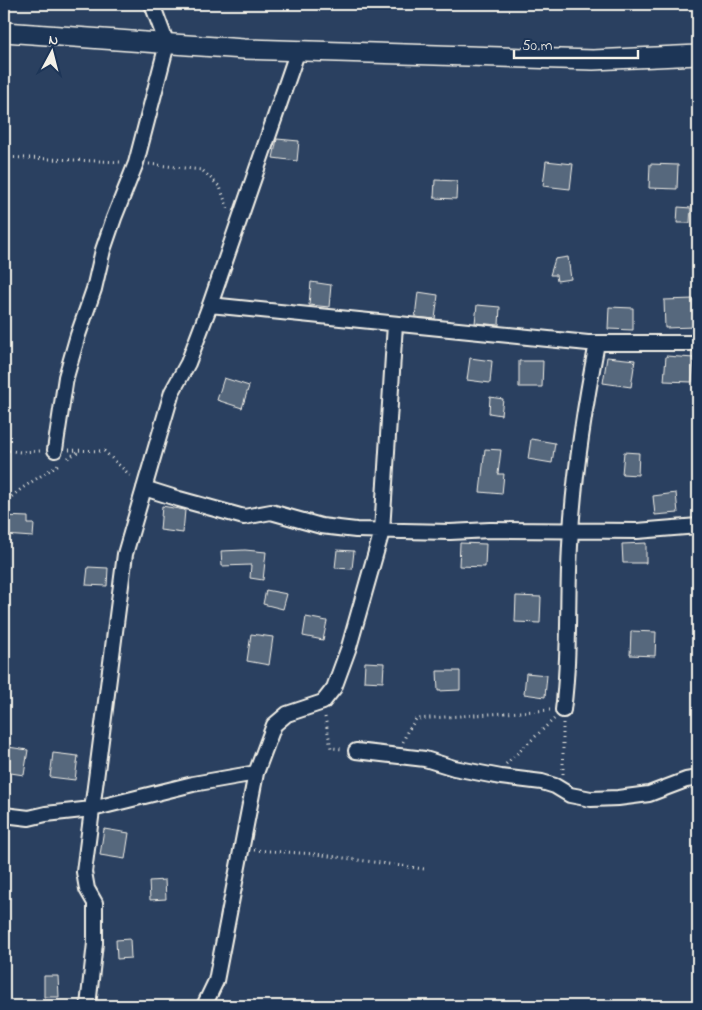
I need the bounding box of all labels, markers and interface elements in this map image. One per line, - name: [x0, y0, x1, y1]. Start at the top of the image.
- north arrow: [28, 28, 78, 78]
- scale bar: [514, 28, 638, 60]
- text: N: [47, 30, 59, 52]
- text: 50 m: [522, 35, 553, 57]

